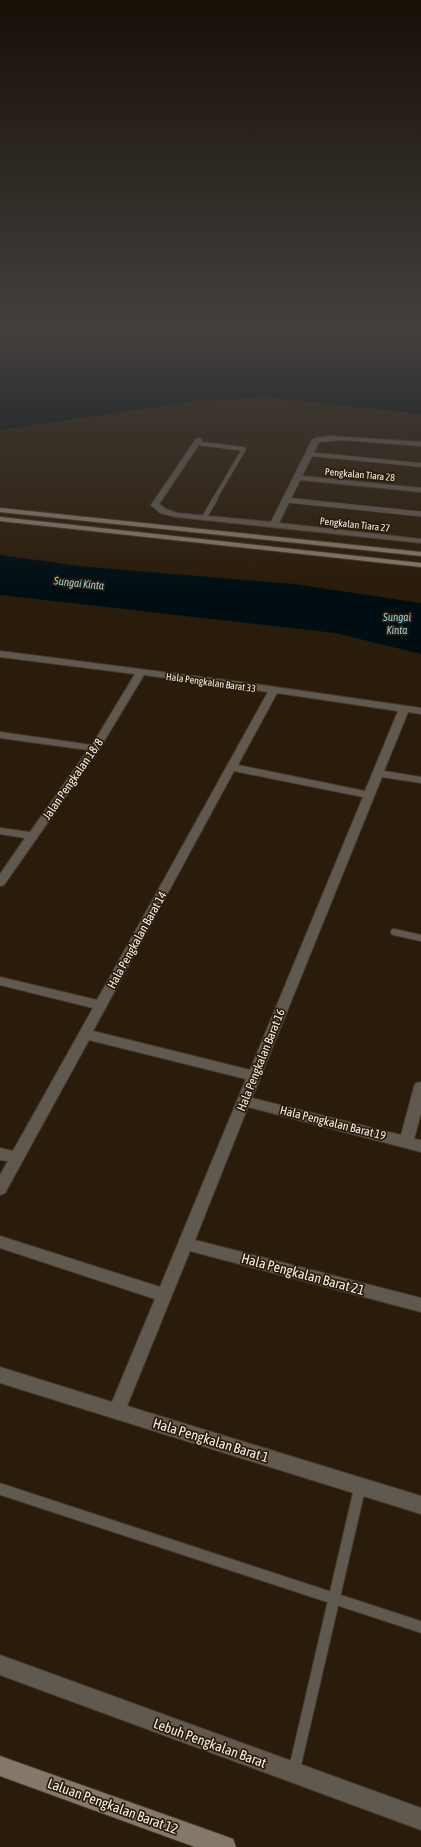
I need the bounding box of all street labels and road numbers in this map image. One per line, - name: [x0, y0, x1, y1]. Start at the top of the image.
- street label: Pengkalan Tiara 28: [324, 466, 396, 483]
- street label: Pengkalan Tiara 27: [319, 515, 391, 534]
- street label: Hala Pengkalan Barat 33: [165, 671, 257, 694]
- street label: Jalan Pengkalan 18/8: [40, 735, 106, 822]
- street label: Hala Pengkalan Barat 14: [105, 889, 170, 991]
- street label: Hala Pengkalan Barat 16: [234, 1007, 288, 1113]
- street label: Hala Pengkalan Barat 19: [279, 1103, 388, 1143]
- street label: Hala Pengkalan Barat 21: [240, 1250, 366, 1298]
- street label: Hala Pengkalan Barat 1: [151, 1415, 271, 1465]
- street label: Lebuh Pengkalan Barat: [151, 1715, 269, 1771]
- street label: Laluan Pengkalan Barat 12: [46, 1775, 180, 1837]

